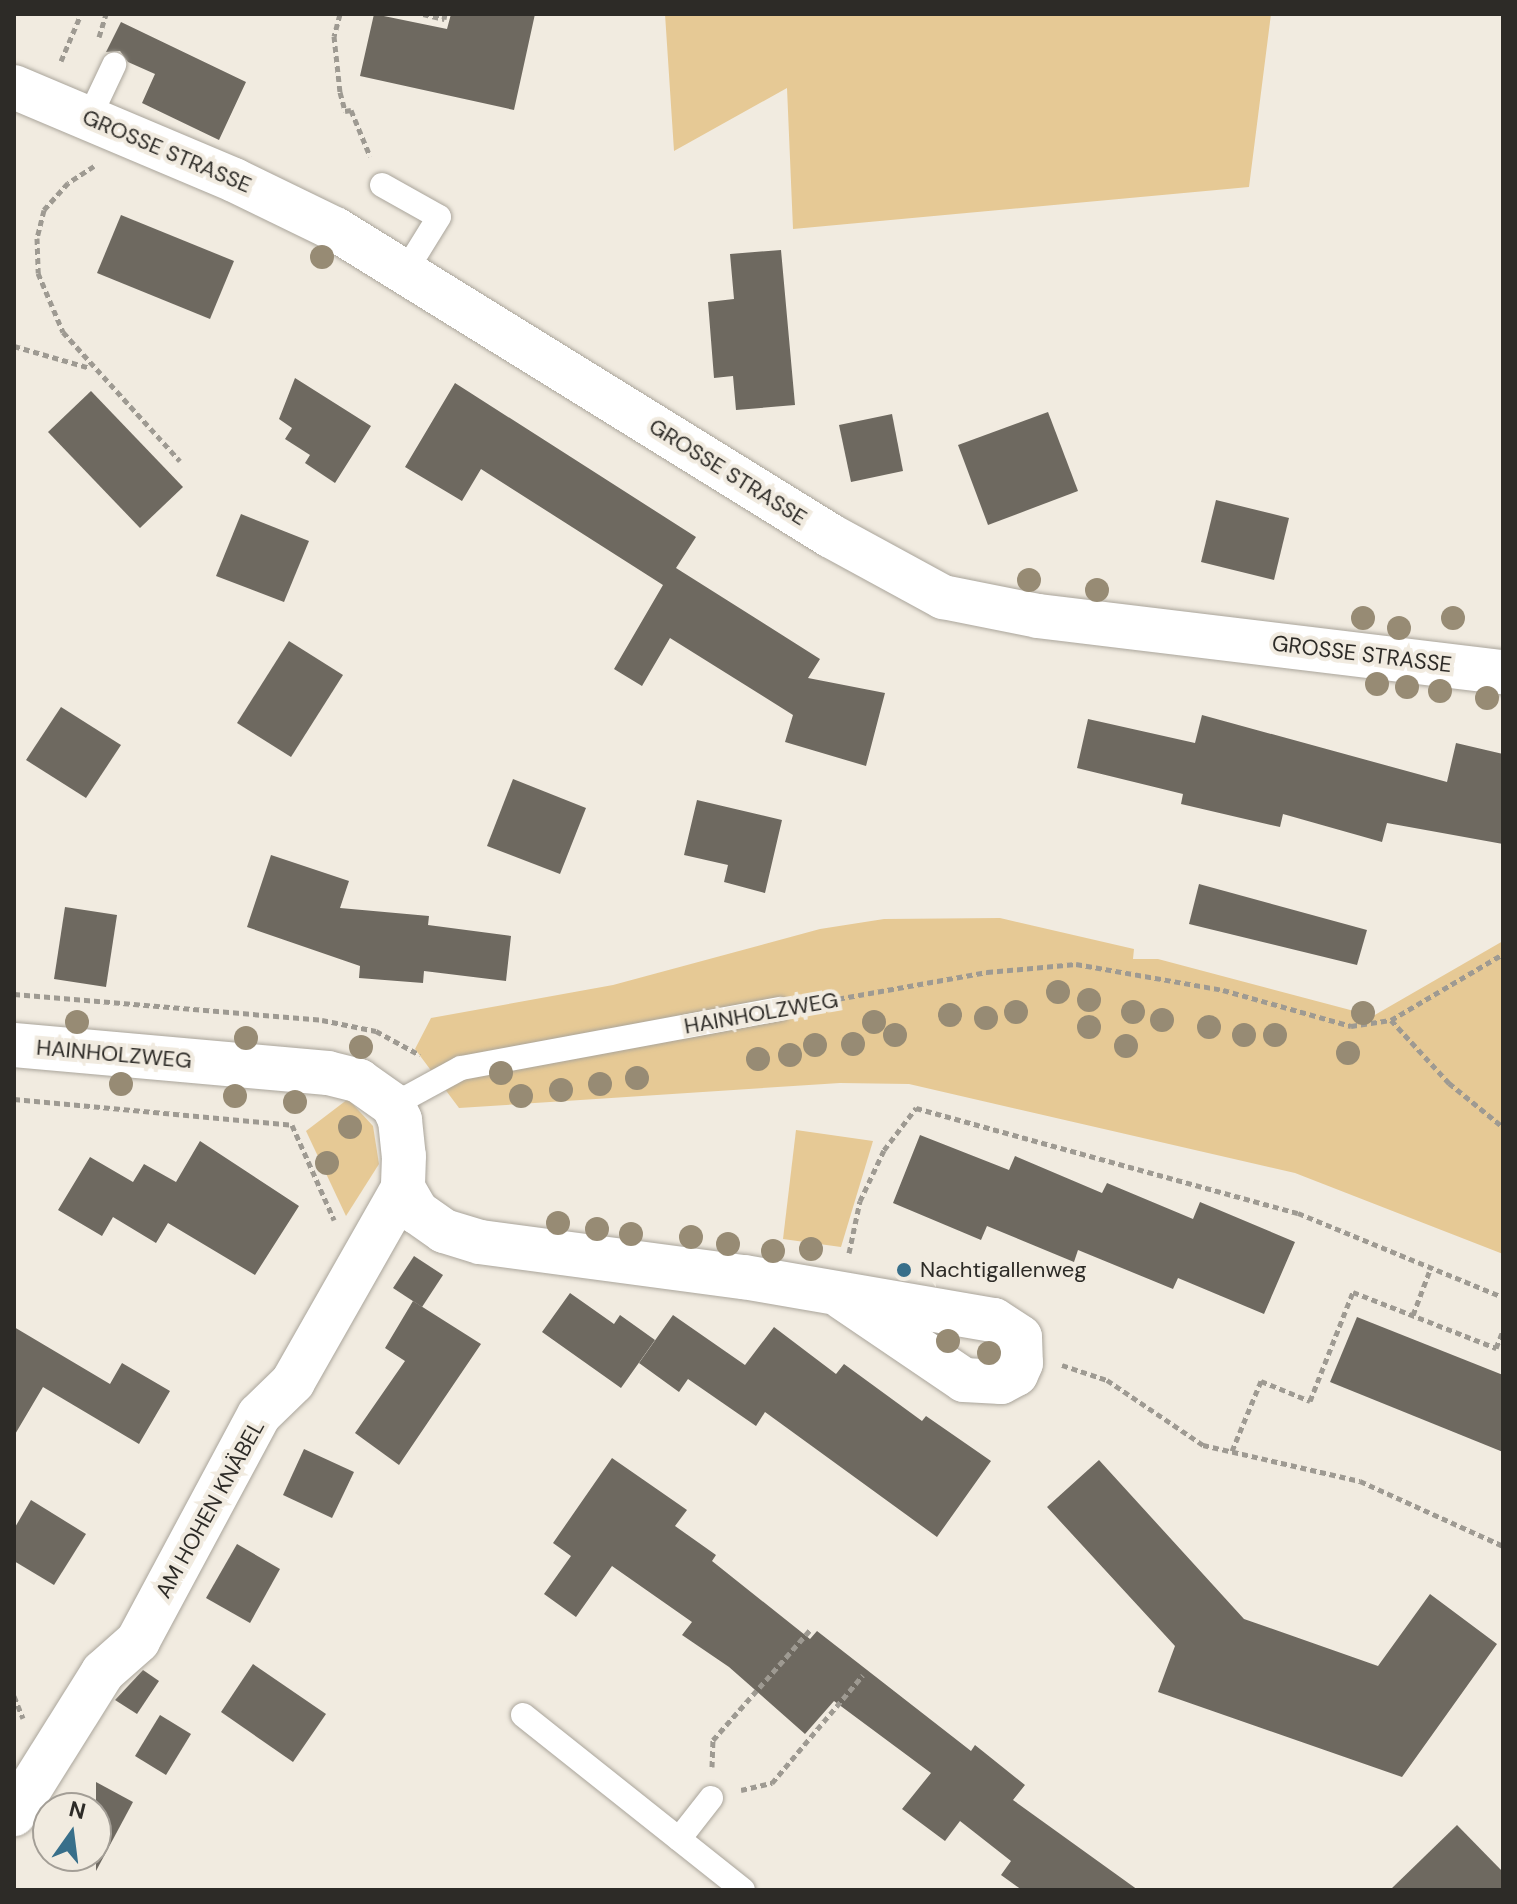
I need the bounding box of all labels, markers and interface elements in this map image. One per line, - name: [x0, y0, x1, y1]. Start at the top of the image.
- street label: GROSSE STRASSE: [79, 104, 255, 198]
- street label: GROSSE STRASSE: [644, 413, 812, 531]
- street label: GROSSE STRASSE: [1271, 630, 1453, 678]
- street label: HAINHOLZWEG: [682, 986, 840, 1040]
- street label: HAINHOLZWEG: [35, 1034, 193, 1074]
- place label: Nachtigallenweg: [920, 1257, 1087, 1283]
- marker: Nachtigallenweg: [895, 1261, 913, 1279]
- street label: AM HOHEN KNÄBEL: [150, 1415, 270, 1603]
- north arrow: [32, 1792, 112, 1872]
- text: N: [66, 1794, 89, 1826]

